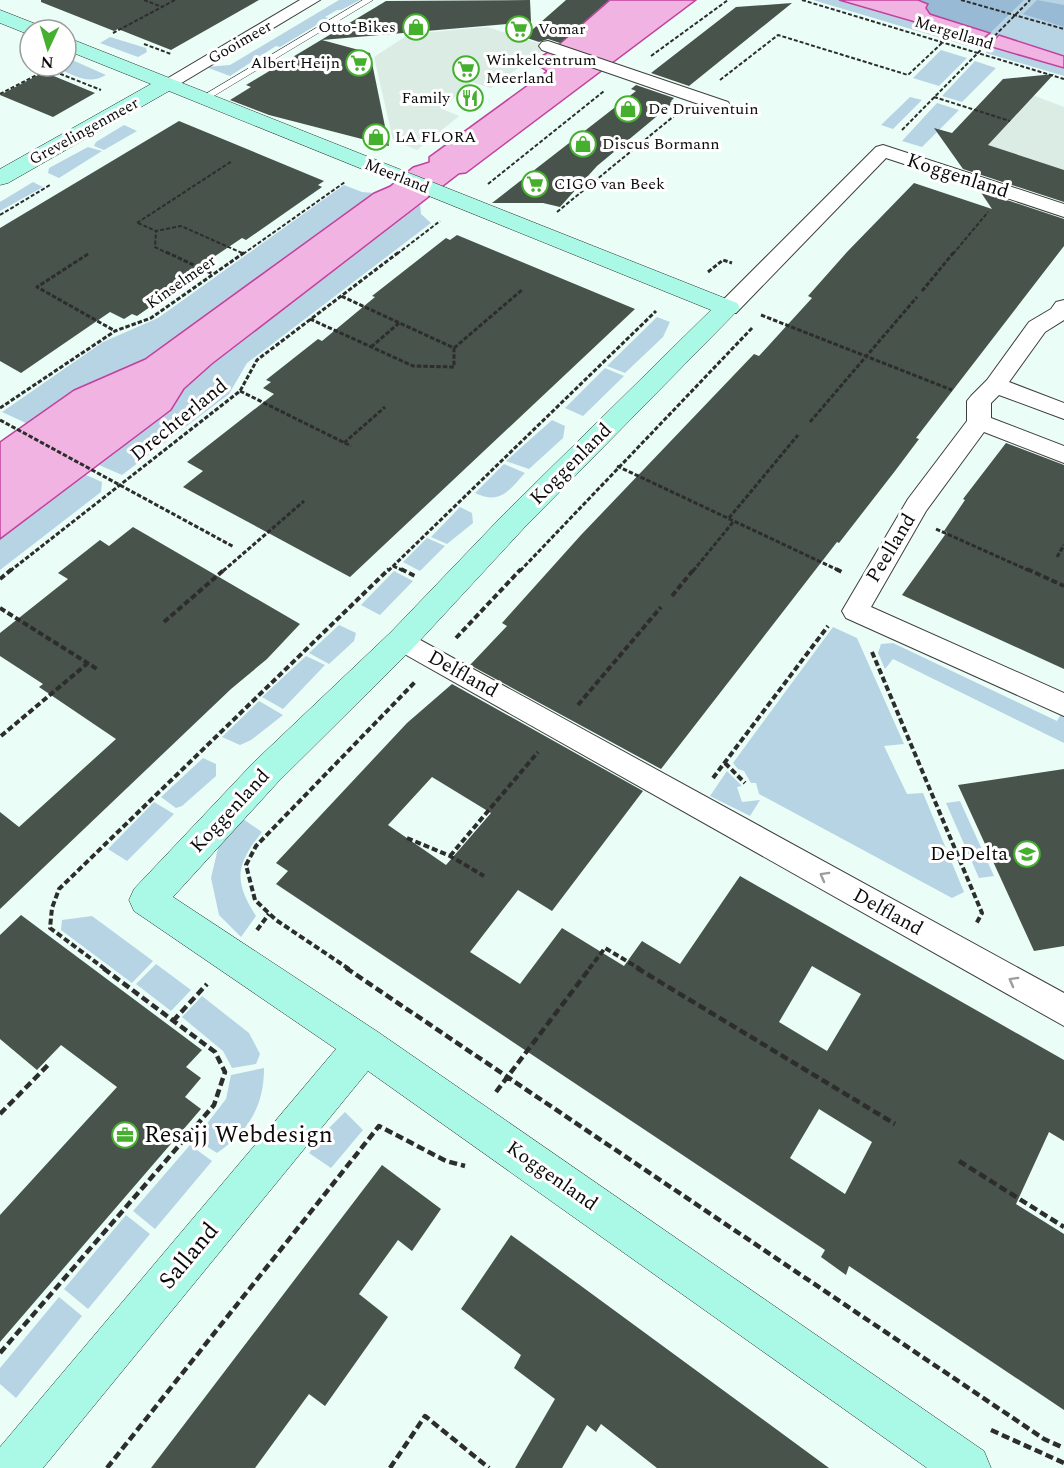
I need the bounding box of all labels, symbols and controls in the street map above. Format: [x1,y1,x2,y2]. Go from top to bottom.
street label: Mergelland [912,10,996,56]
shop icon: Otto-Bikes [401,12,431,42]
street label: Gooimeer [204,14,276,70]
supermarket icon: Vomar [504,14,534,44]
place label: Otto-Bikes [318,15,396,39]
place label: Vomar [538,17,586,41]
north arrow [18,18,78,78]
supermarket icon: Albert Heijn [344,48,374,78]
place label: Winkelcentrum Meerland [486,48,597,90]
text: N [40,50,54,74]
place label: Albert Heijn [251,51,340,75]
supermarket icon: Winkelcentrum Meerland [451,54,481,84]
restaurant icon: Family [455,83,485,113]
place label: Family [402,86,451,110]
street label: Grevelingenmeer [25,91,143,171]
shop icon: De Druiventuin [613,94,643,124]
place label: De Druiventuin [648,97,759,121]
shop icon: LA FLORA [361,122,391,152]
place label: LA FLORA [395,125,476,149]
shop icon: Discus Bormann [568,129,598,159]
place label: Discus Bormann [602,132,720,156]
street label: Koggenland [903,145,1013,207]
street label: Meerland [361,152,433,200]
supermarket icon: CIGO van Beek [520,169,550,199]
place label: CIGO van Beek [554,172,665,196]
street label: Kinselmeer [141,249,221,315]
street label: Drechterland [124,371,234,469]
street label: Koggenland [523,416,619,512]
street label: Peelland [859,508,923,588]
street label: Delfland [422,642,504,706]
street label: Koggenland [183,762,277,860]
place label: De Delta [930,839,1008,869]
school or university icon: De Delta [1012,839,1042,869]
one-way arrow [820,872,830,883]
street label: Delfland [847,880,929,944]
one-way arrow [1009,977,1019,989]
place label: Resajj Webdesign [144,1117,333,1153]
office icon: Resajj Webdesign [110,1120,140,1150]
street label: Koggenland [500,1133,604,1219]
street label: Salland [150,1215,228,1297]

